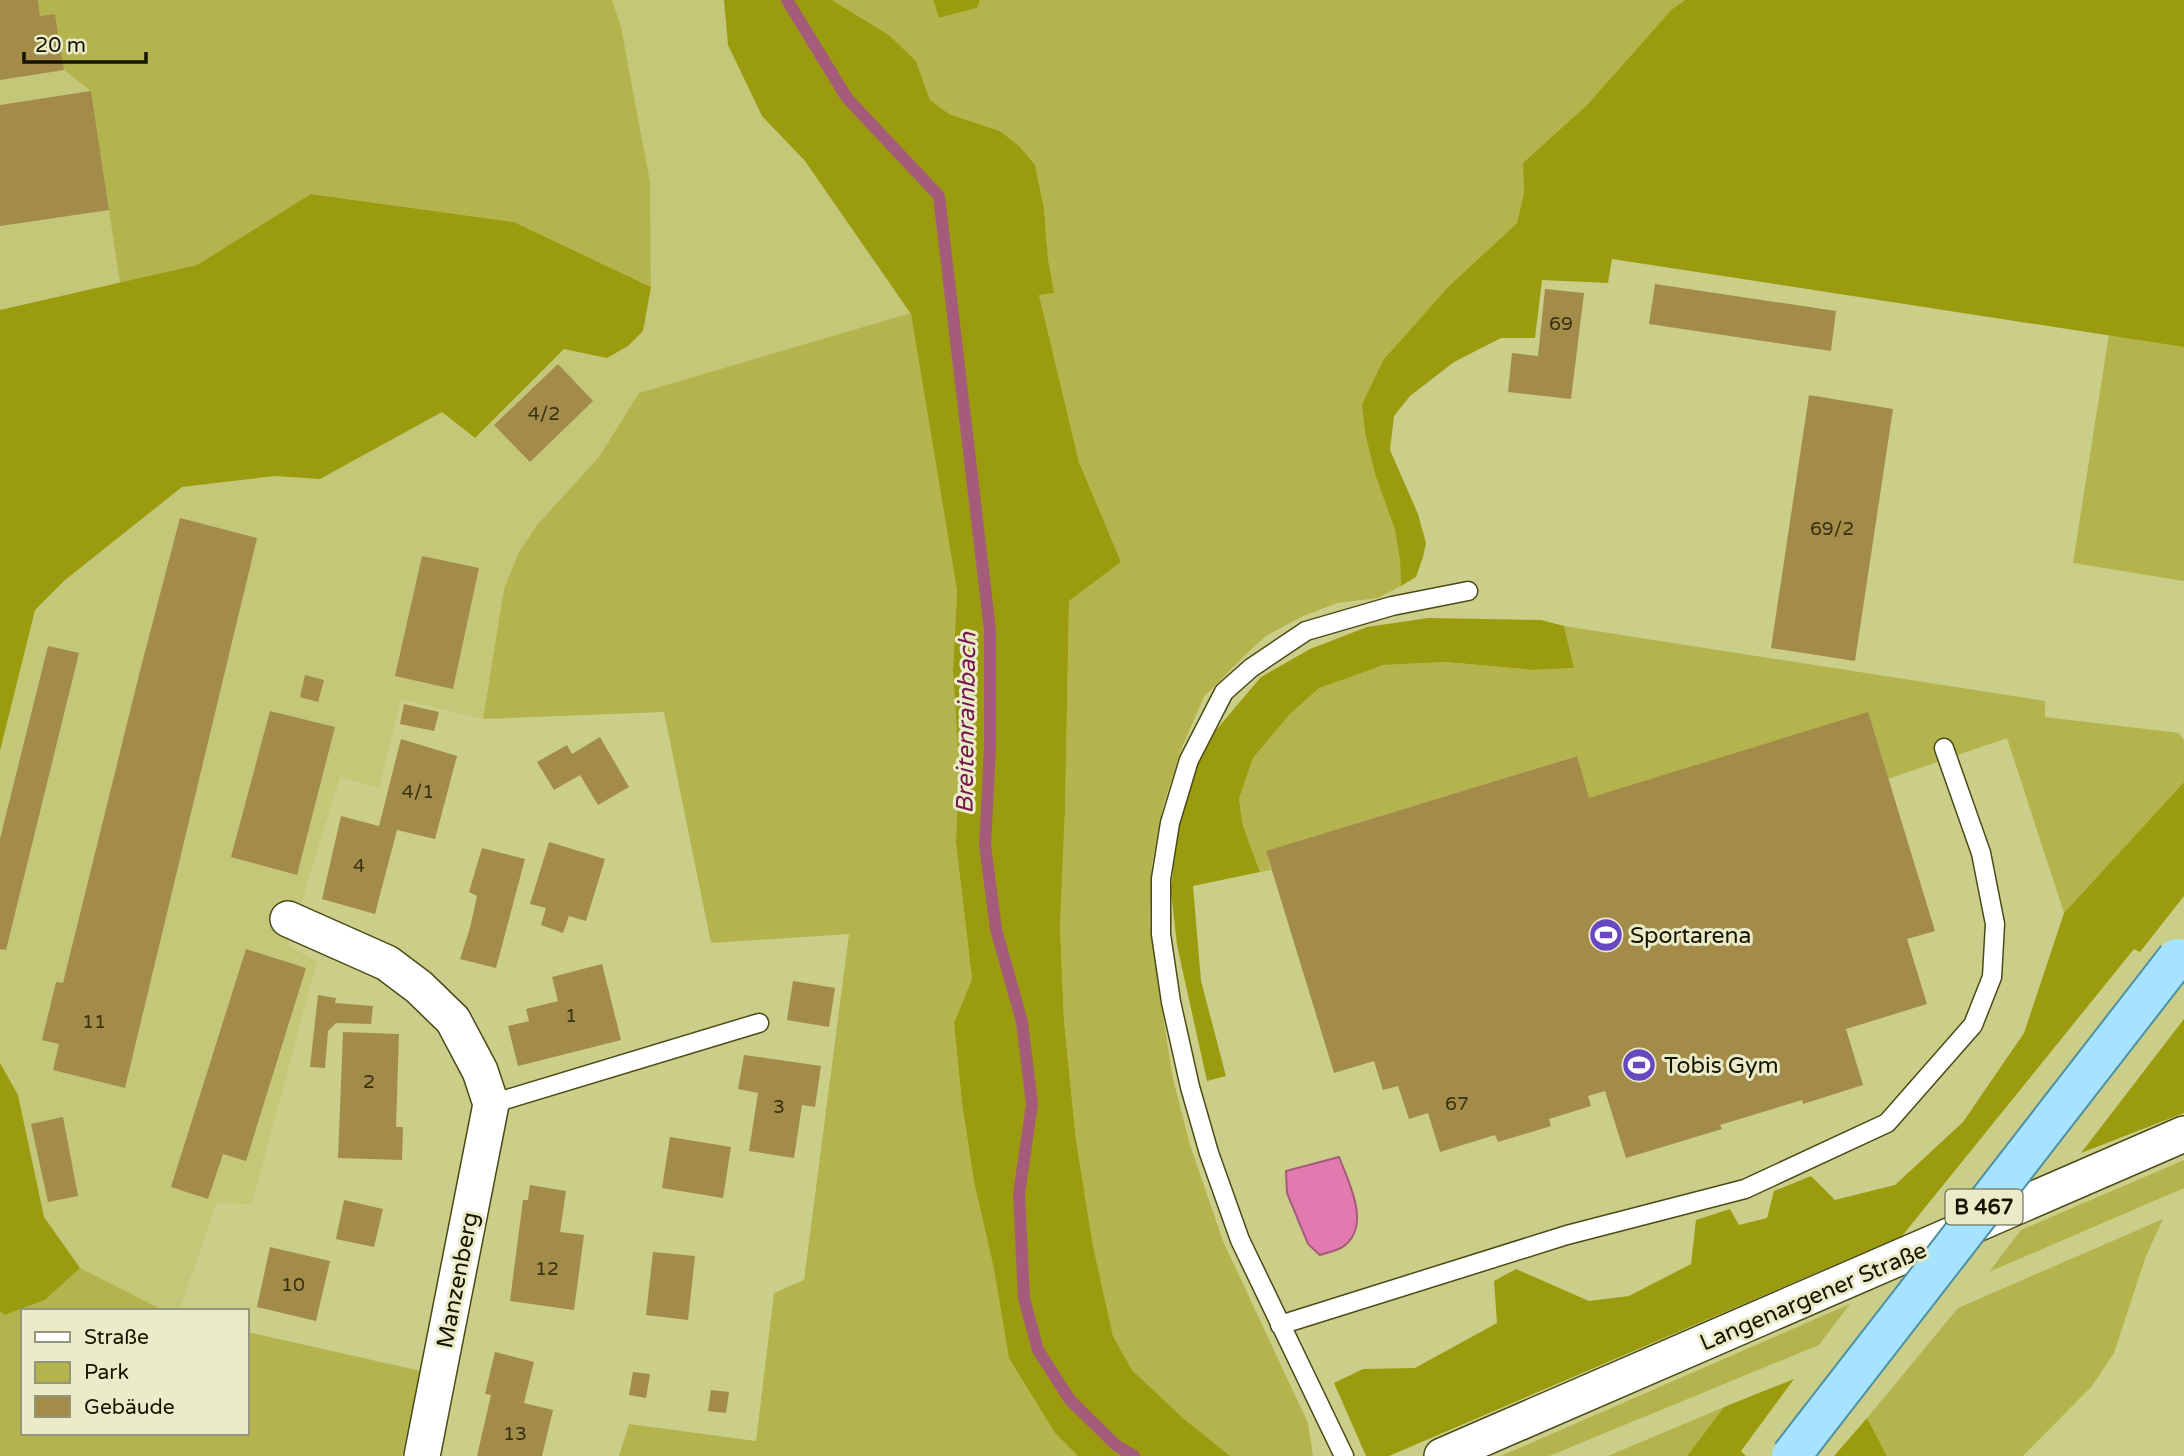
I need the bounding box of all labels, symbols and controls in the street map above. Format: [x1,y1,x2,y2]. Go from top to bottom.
scale bar [24,21,147,65]
text: 20 m [35,33,86,58]
house number: 69 [1549,313,1573,335]
house number: 4/2 [528,403,560,425]
house number: 69/2 [1810,518,1854,540]
water label: Breitenrainbach [950,631,983,814]
house number: 4/1 [402,781,434,803]
house number: 4 [353,855,365,877]
sports icon: Sportarena [1587,916,1625,954]
place label: Sportarena [1630,922,1751,950]
house number: 1 [565,1005,577,1027]
house number: 11 [82,1011,106,1033]
sports icon: Tobis Gym [1620,1046,1658,1084]
place label: Tobis Gym [1664,1052,1779,1080]
house number: 2 [363,1071,375,1093]
house number: 67 [1445,1093,1469,1115]
house number: 3 [773,1096,785,1118]
road number: B 467 [1946,1190,2022,1224]
street label: Manzenberg [431,1210,485,1351]
street label: Langenargener Straße [1696,1236,1931,1357]
house number: 12 [535,1258,559,1280]
house number: 10 [281,1274,305,1296]
legend [21,1309,248,1435]
text: Straße [84,1325,149,1350]
text: Park [84,1360,129,1385]
text: Gebäude [84,1395,175,1420]
house number: 13 [503,1423,527,1445]

